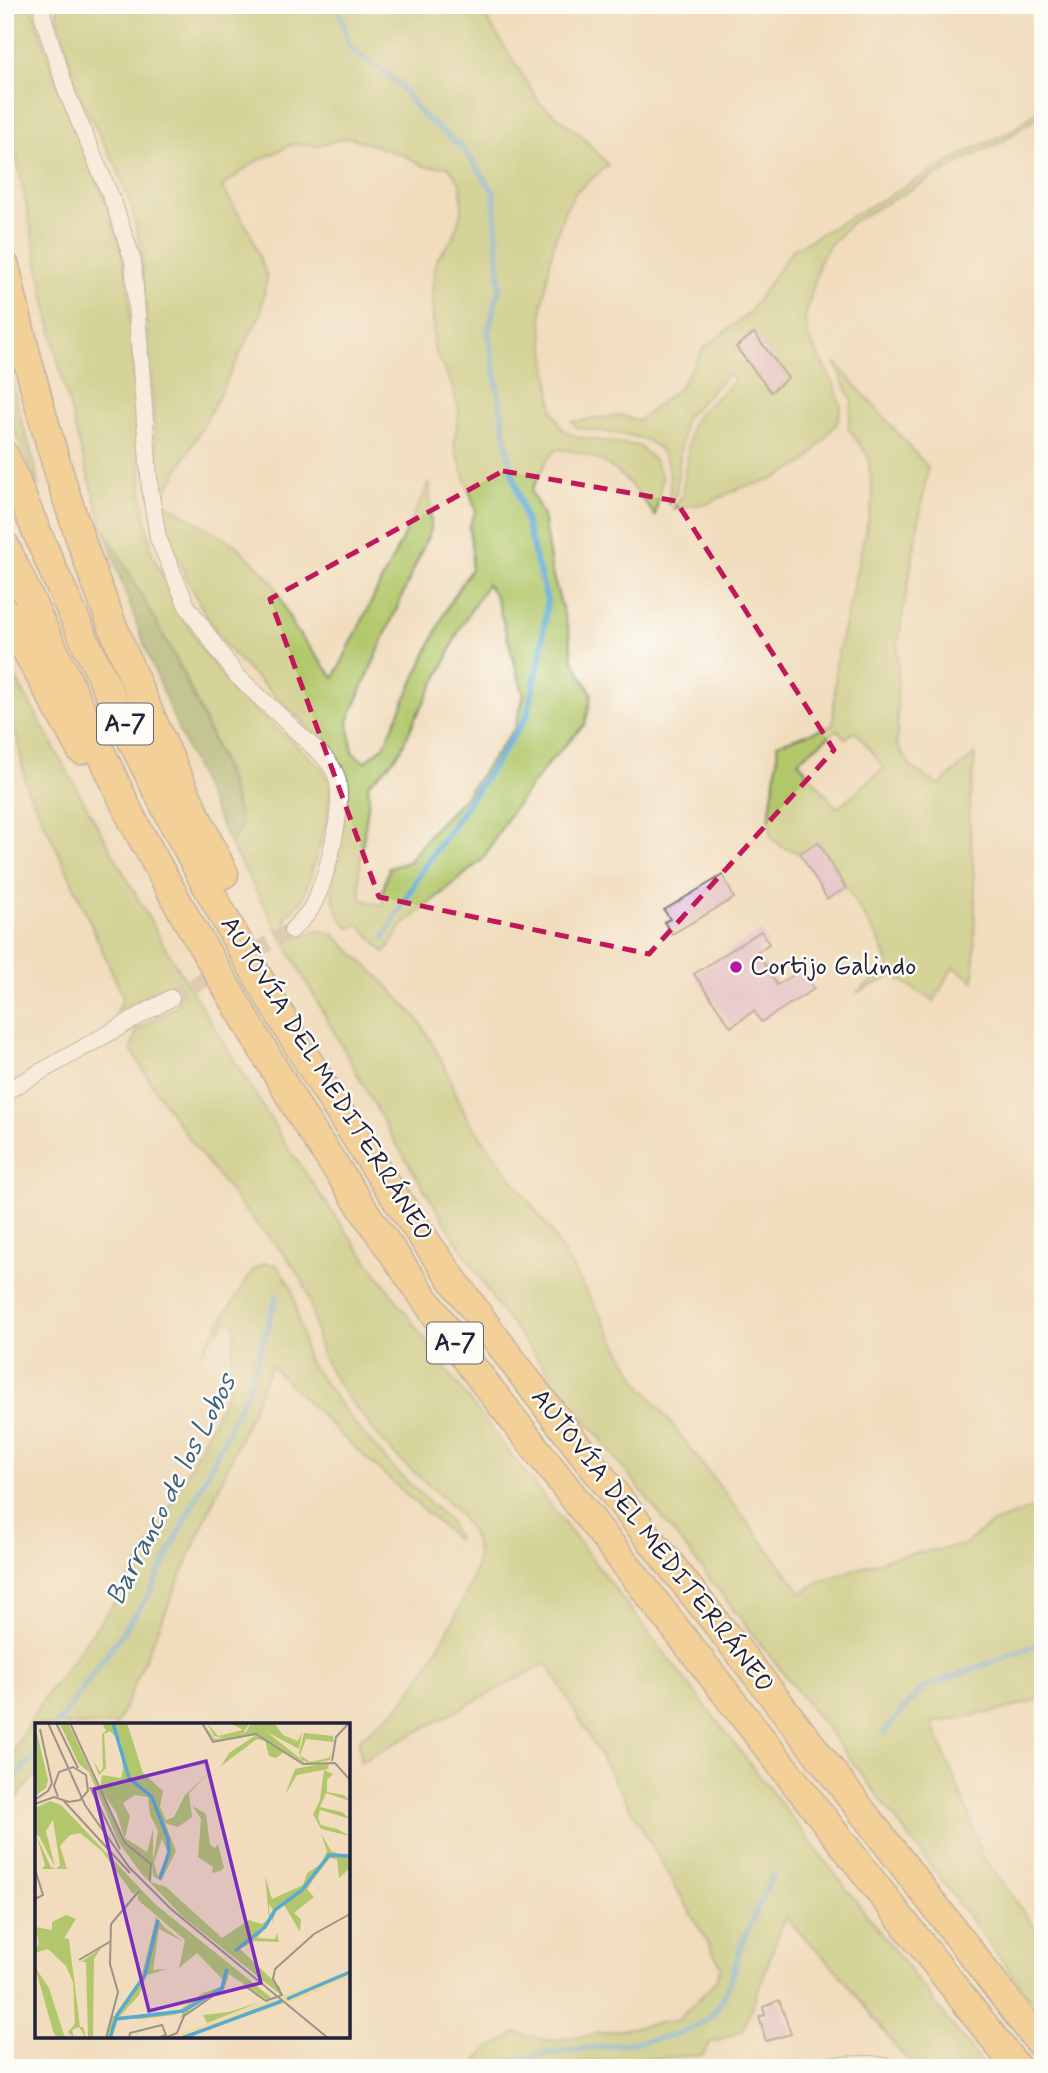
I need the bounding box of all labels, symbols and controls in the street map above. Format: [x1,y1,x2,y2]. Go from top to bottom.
road number: A-7 [97,704,153,744]
street label: AUTOVÍA DEL MEDITERRÁNEO [212,910,441,1248]
place label: Cortijo Galindo [750,950,916,984]
marker: Cortijo Galindo [728,959,744,975]
road number: A-7 [427,1322,483,1364]
water label: Barranco de los Lobos [98,1366,247,1612]
street label: AUTOVÍA DEL MEDITERRÁNEO [523,1381,782,1700]
inset map [35,1723,350,2038]

